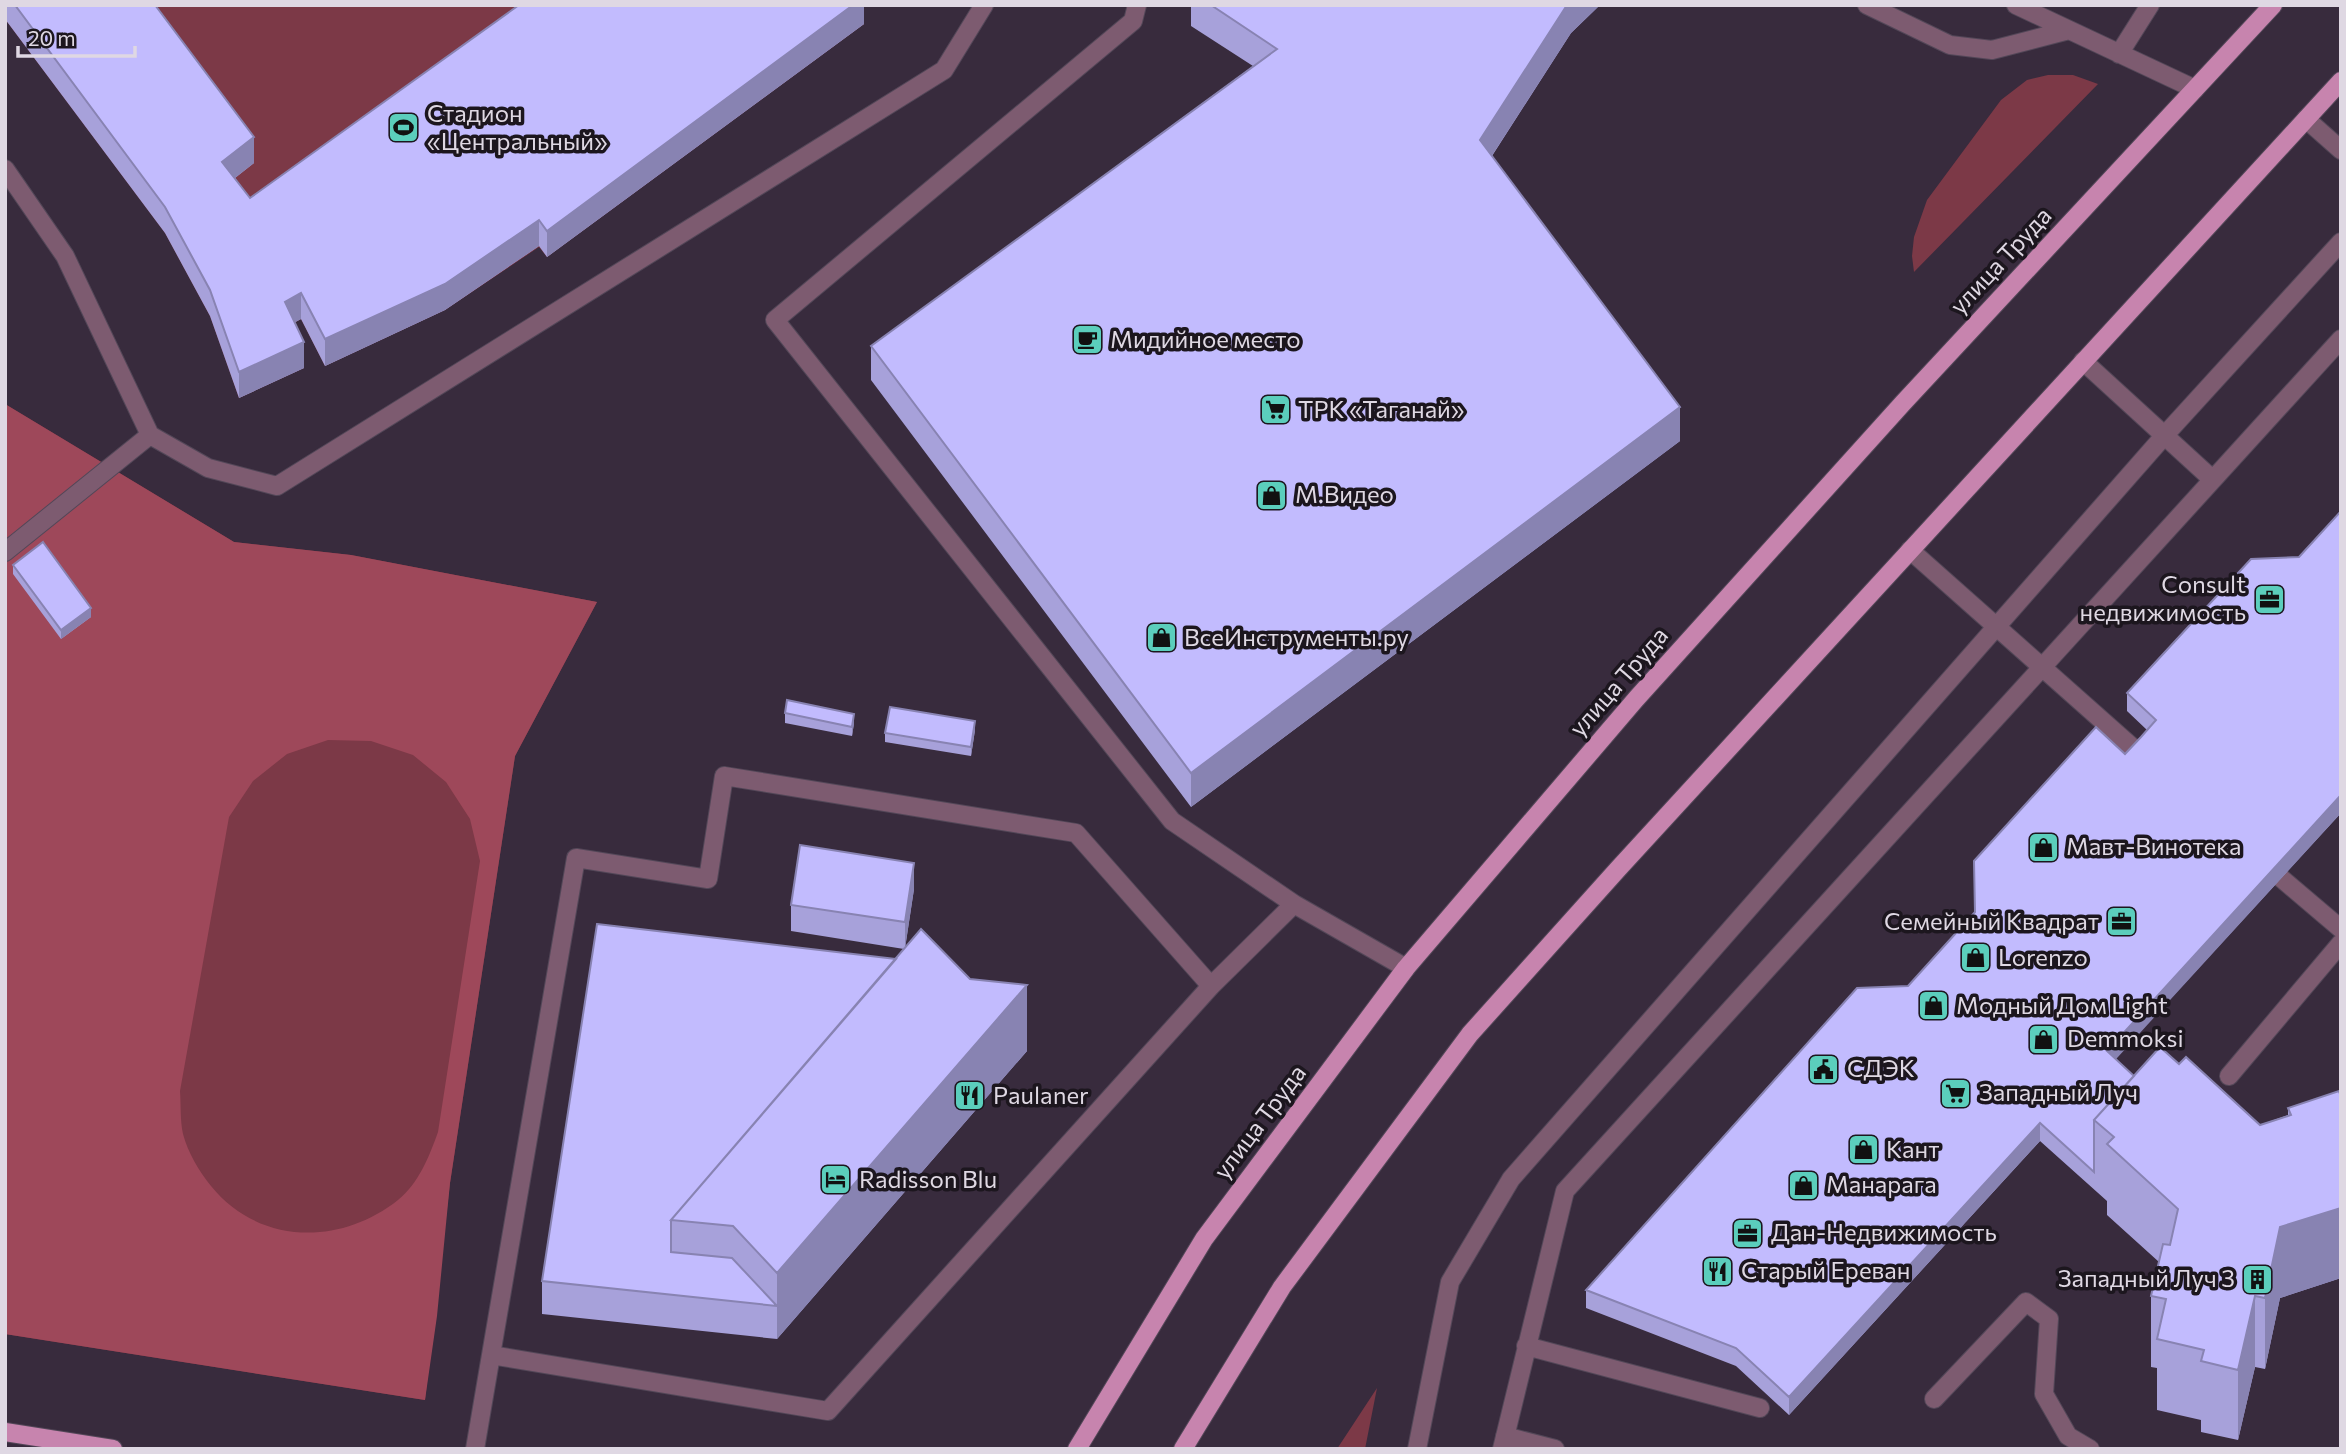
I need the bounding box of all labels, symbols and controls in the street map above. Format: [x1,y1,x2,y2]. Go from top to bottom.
scale bar [18,14,135,58]
text: 20 m [28,25,76,50]
place label: Стадион «Центральный» [427,98,608,155]
sports icon: Стадион «Центральный» [387,111,421,145]
street label: улица Труда [1943,201,2057,319]
cafe icon: Мидийное место [1070,323,1104,357]
place label: Мидийное место [1110,324,1301,353]
supermarket icon: ТРК «Таганай» [1258,393,1292,427]
place label: ТРК «Таганай» [1298,394,1465,423]
shop icon: М.Видео [1255,478,1289,512]
place label: М.Видео [1295,479,1394,508]
place label: Consult недвижимость [2079,569,2246,626]
office icon: Consult недвижимость [2252,582,2286,616]
street label: улица Труда [1562,620,1673,742]
shop icon: ВсеИнструменты.ру [1144,621,1178,655]
place label: ВсеИнструменты.ру [1184,622,1409,651]
shop icon: Мавт-Винотека [2026,830,2060,864]
place label: Мавт-Винотека [2066,831,2242,860]
office icon: Семейный Квадрат [2105,905,2139,939]
place label: Семейный Квадрат [1884,906,2099,935]
shop icon: Lorenzo [1958,941,1992,975]
place label: Lorenzo [1998,942,2088,971]
shop icon: Модный Дом Light [1916,989,1950,1023]
place label: Модный Дом Light [1956,990,2168,1019]
shop icon: Demmoksi [2027,1022,2061,1056]
place label: Demmoksi [2067,1023,2184,1052]
public building icon: СДЭК [1807,1052,1841,1086]
place label: СДЭК [1847,1053,1915,1082]
street label: улица Труда [1206,1058,1311,1184]
supermarket icon: Западный Луч [1939,1076,1973,1110]
place label: Западный Луч [1979,1077,2138,1106]
restaurant icon: Paulaner [953,1079,987,1113]
place label: Paulaner [993,1080,1089,1109]
shop icon: Кант [1846,1133,1880,1167]
place label: Кант [1886,1134,1940,1163]
hotel icon: Radisson Blu [819,1163,853,1197]
place label: Radisson Blu [859,1164,997,1193]
shop icon: Манарага [1786,1168,1820,1202]
place label: Манарага [1826,1169,1937,1198]
office icon: Дан-Недвижимость [1731,1216,1765,1250]
place label: Дан-Недвижимость [1771,1217,1997,1246]
restaurant icon: Старый Ереван [1701,1254,1735,1288]
place label: Старый Ереван [1741,1255,1910,1284]
building icon: Западный Луч 3 [2241,1262,2275,1296]
place label: Западный Луч 3 [2058,1263,2235,1292]

